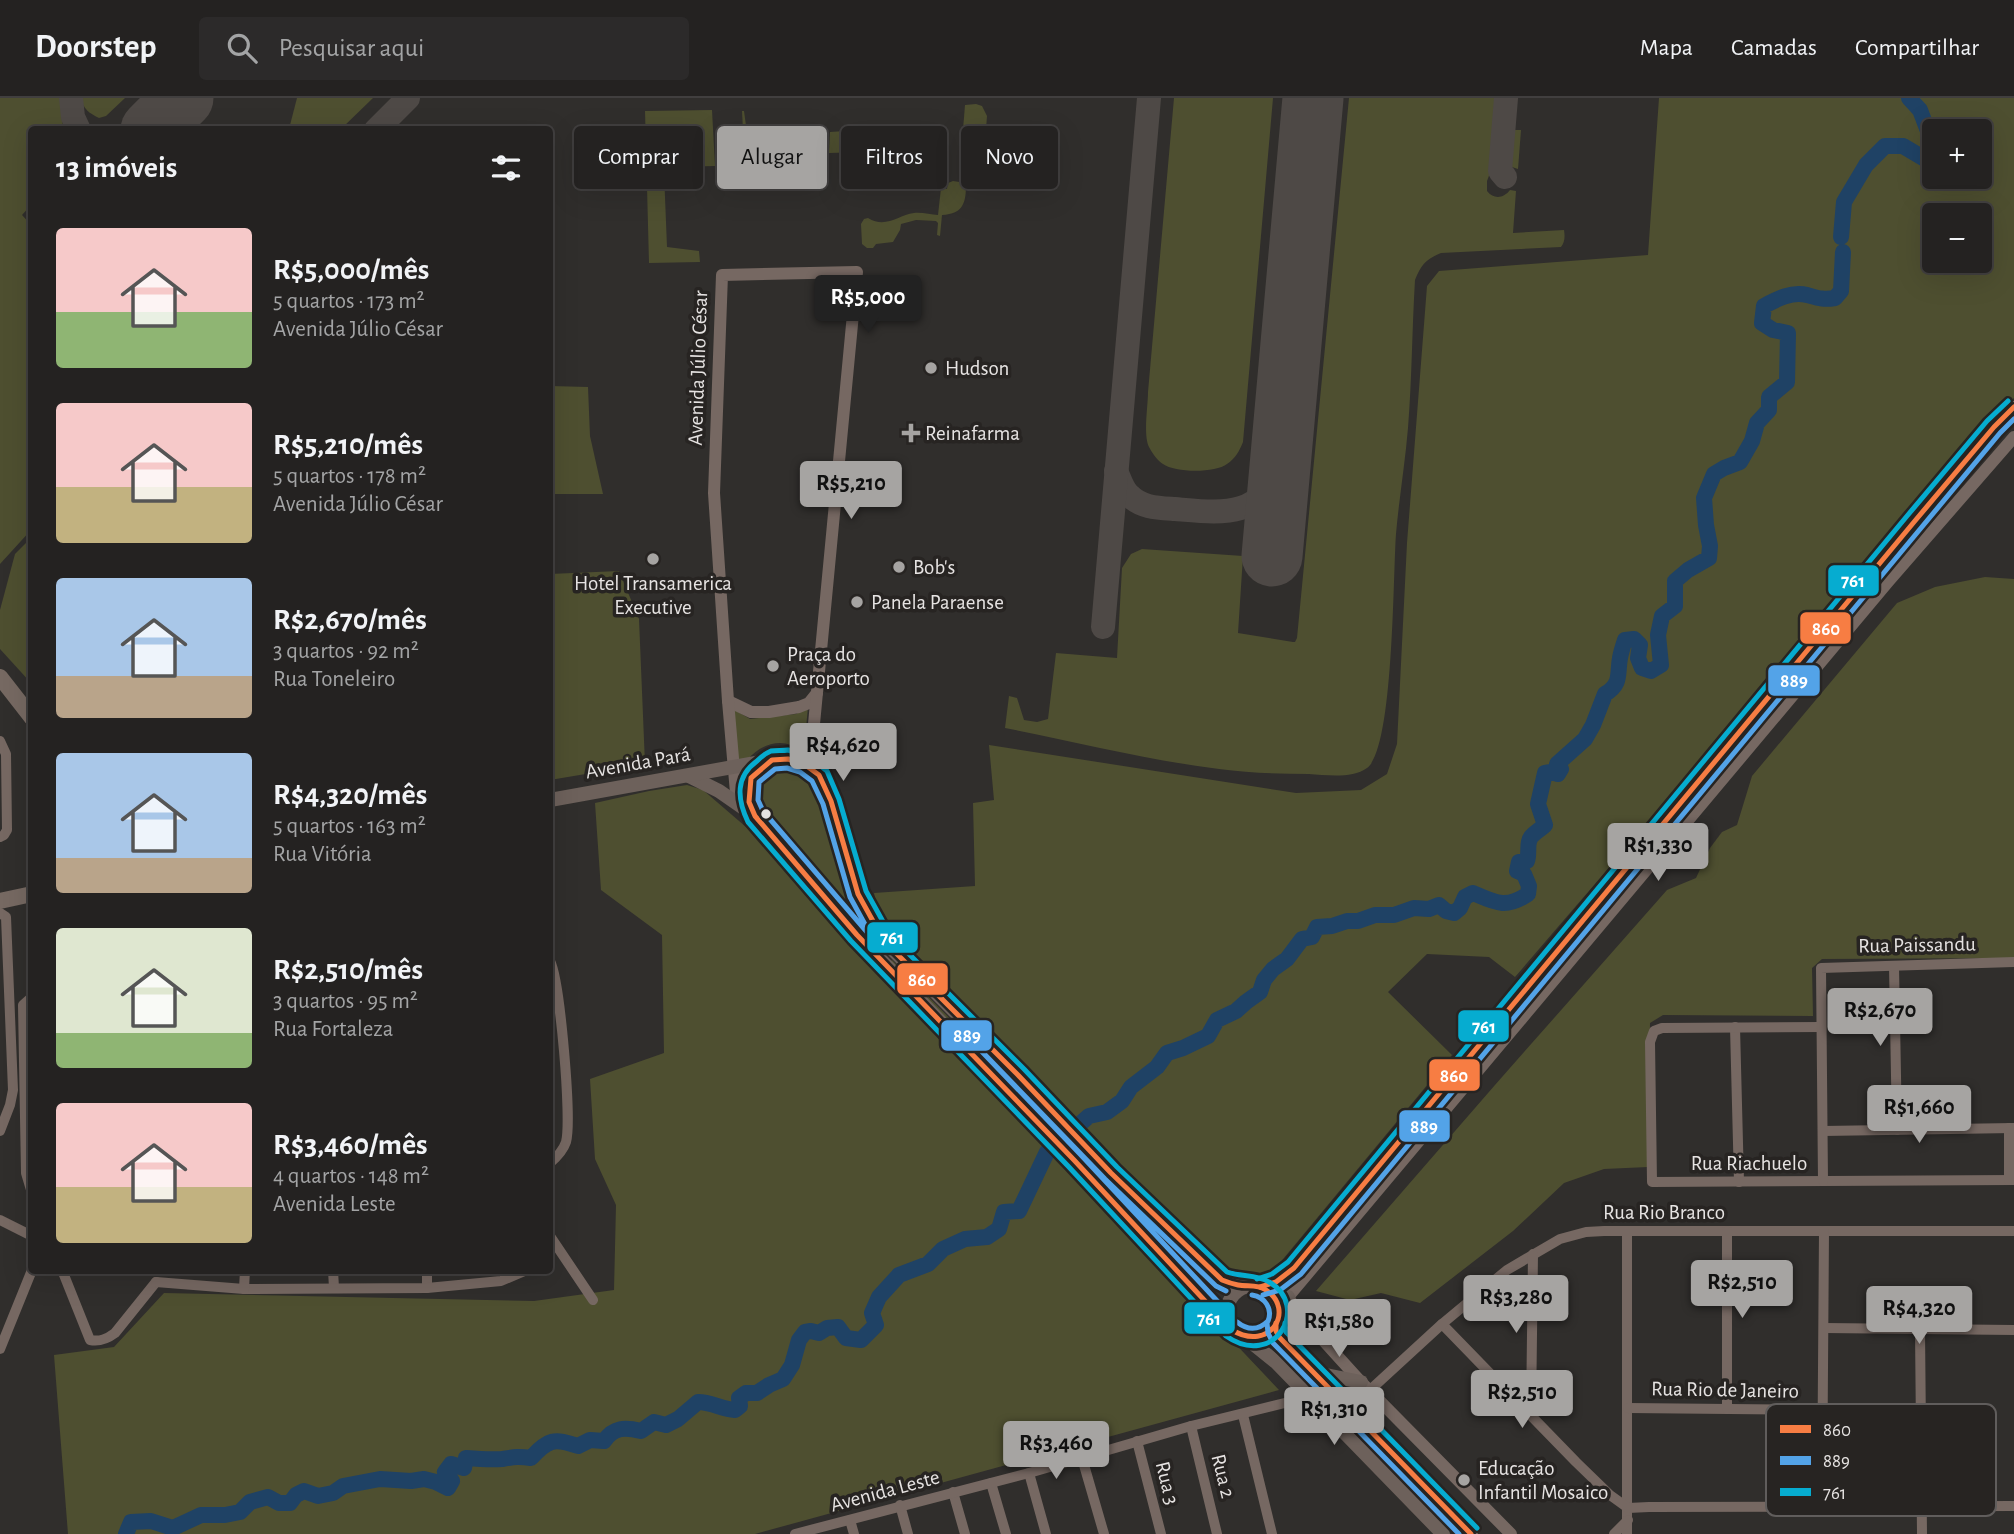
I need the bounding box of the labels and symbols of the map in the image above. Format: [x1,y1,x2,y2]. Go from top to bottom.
pin: R$5,000 [803,275,933,335]
street label: Avenida Júlio César [685,290,711,446]
place label: Hudson [945,358,1009,379]
marker: Hudson [923,360,939,376]
place label: Reinafarma [925,423,1020,444]
marker: Reinafarma [903,425,919,441]
pin: R$5,210 [786,462,916,521]
marker: Hotel Transamerica Executive [645,551,661,567]
place label: Bob's [913,557,955,578]
marker: Bob's [891,559,907,575]
line badge: 761 [1827,564,1880,597]
text: 761 [1841,572,1865,591]
place label: Hotel Transamerica Executive [574,573,732,618]
place label: Panela Paraense [871,592,1004,613]
marker: Panela Paraense [849,594,865,610]
line badge: 860 [1799,611,1852,645]
text: 860 [1812,620,1840,639]
place label: Praça do Aeroporto [787,644,870,689]
marker: Praça do Aeroporto [765,658,781,674]
line badge: 889 [1767,664,1821,697]
text: 889 [1780,672,1808,691]
pin: R$4,620 [778,724,908,783]
street label: Avenida Pará [584,743,692,783]
unlabelled marker [759,807,773,821]
pin: R$1,330 [1593,824,1723,883]
line badge: 761 [866,921,919,954]
text: 761 [880,929,904,948]
street label: Rua Paissandu [1858,933,1976,957]
line badge: 860 [896,962,949,996]
text: 860 [908,971,936,990]
pin: R$2,670 [1815,988,1945,1048]
line badge: 761 [1457,1009,1510,1043]
text: 761 [1472,1018,1496,1037]
line badge: 889 [940,1019,993,1052]
text: 889 [953,1027,981,1046]
line badge: 860 [1428,1058,1481,1092]
text: 860 [1440,1067,1468,1086]
pin: R$1,660 [1854,1086,1984,1145]
line badge: 889 [1398,1109,1451,1143]
text: 889 [1410,1118,1438,1137]
street label: Rua Riachuelo [1691,1153,1807,1174]
street label: Rua Rio Branco [1603,1202,1725,1223]
pin: R$2,510 [1677,1260,1807,1320]
pin: R$3,280 [1451,1276,1581,1335]
pin: R$4,320 [1854,1286,1984,1346]
pin: R$1,580 [1274,1300,1404,1359]
line badge: 761 [1183,1301,1236,1335]
text: 761 [1197,1310,1221,1329]
pin: R$2,510 [1457,1370,1587,1430]
street label: Rua Rio de Janeiro [1651,1378,1799,1402]
pin: R$1,310 [1269,1388,1399,1447]
legend [1766,1404,1996,1516]
text: 860 [1823,1421,1851,1440]
pin: R$3,460 [991,1422,1121,1481]
street label: Rua 2 [1207,1452,1239,1500]
text: 889 [1823,1452,1850,1471]
place label: Educação Infantil Mosaico [1478,1458,1608,1503]
street label: Rua 3 [1152,1459,1182,1507]
street label: Avenida Leste [828,1466,942,1516]
marker: Educação Infantil Mosaico [1456,1472,1472,1488]
text: 761 [1823,1484,1846,1503]

